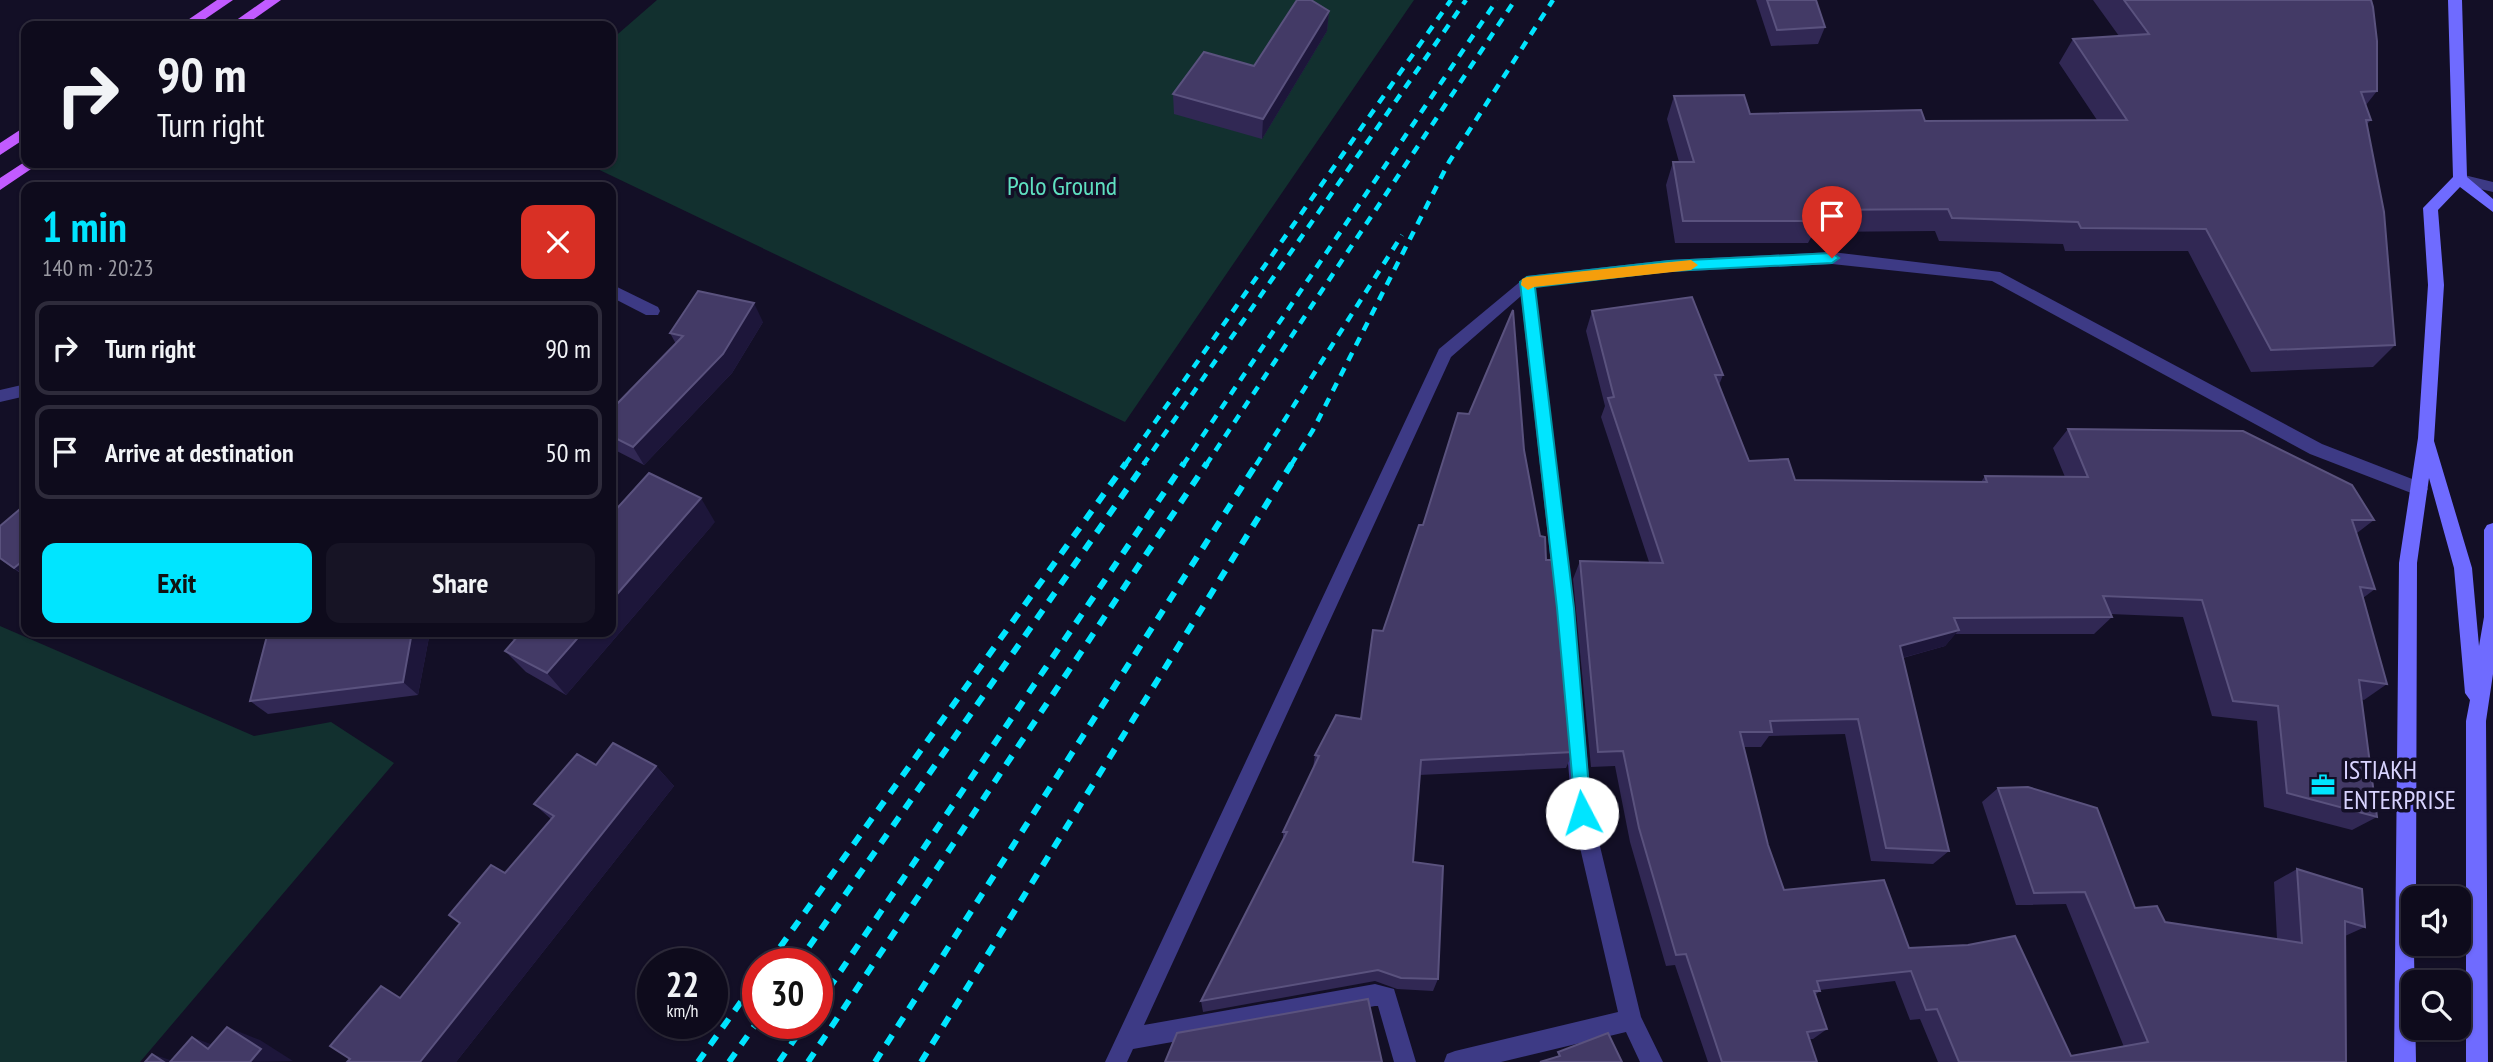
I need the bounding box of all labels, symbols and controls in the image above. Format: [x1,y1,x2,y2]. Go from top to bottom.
text: 90 m [157,42,246,106]
icon: right [42,49,133,140]
text: Turn right [157,104,265,146]
park label: Polo Ground [1007,169,1117,202]
pin [1802,186,1862,258]
icon: arrive [1813,197,1851,235]
text: 1 min [42,199,127,254]
button: close [521,205,595,279]
text: 140 m · 20:23 [42,253,154,282]
icon: right [46,329,84,367]
text: Turn right [105,332,196,365]
text: 90 m [545,332,591,365]
icon: arrive [46,433,84,471]
text: Arrive at destination [105,436,294,469]
text: 50 m [545,436,591,469]
button: Exit [42,543,312,623]
button: Share [326,543,595,623]
place label: ISTIAKH ENTERPRISE [2343,753,2456,816]
office icon: ISTIAKH ENTERPRISE [2309,771,2337,799]
position arrow [1545,776,1619,850]
map controls [2401,886,2471,1040]
button: sound [2401,886,2471,956]
speed limit sign: 30 [742,948,833,1039]
text: 22 [666,961,699,1007]
button: search [2401,970,2471,1040]
text: km/h [667,999,698,1022]

